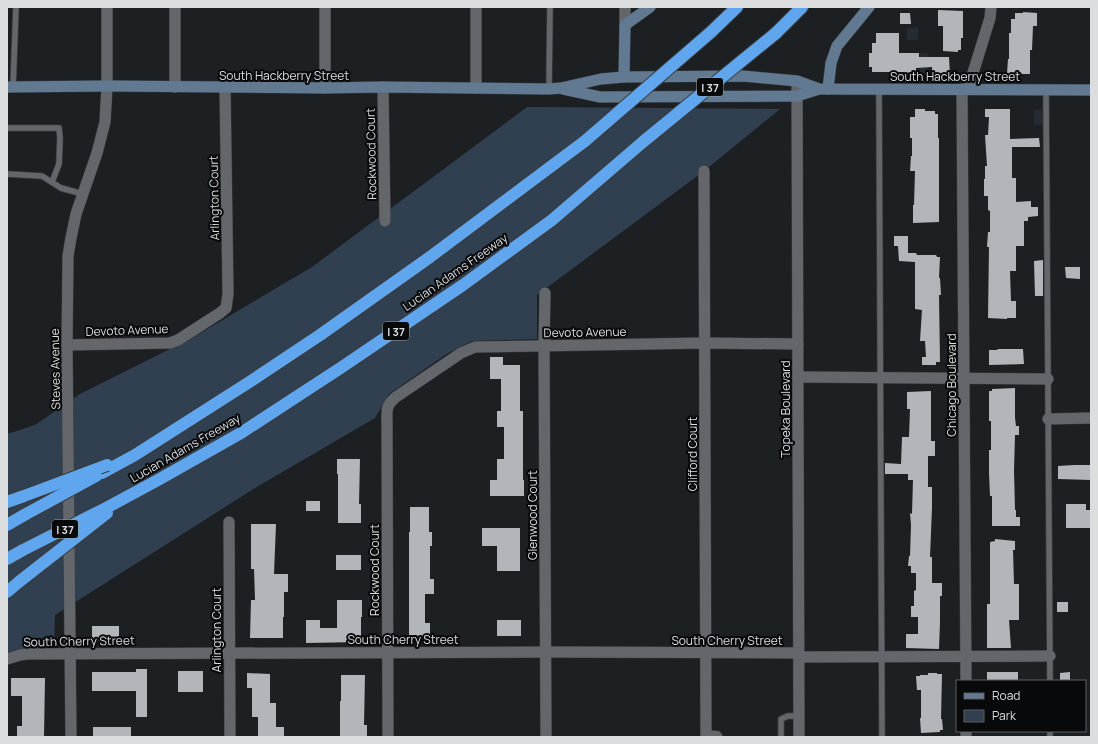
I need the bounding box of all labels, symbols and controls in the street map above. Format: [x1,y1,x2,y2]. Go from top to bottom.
street label: South Hackberry Street [219,67,349,84]
street label: South Hackberry Street [890,68,1020,85]
road number: I 37 [697,78,723,96]
street label: Rockwood Court [362,108,380,200]
street label: Arlington Court [205,155,223,241]
street label: Lucian Adams Freeway [399,229,511,315]
street label: Devoto Avenue [85,320,169,340]
road number: I 37 [383,322,409,340]
street label: Devoto Avenue [543,323,627,341]
street label: Steves Avenue [46,328,64,410]
street label: Chicago Boulevard [943,333,960,437]
street label: Topeka Boulevard [777,360,794,458]
street label: Lucian Adams Freeway [127,409,244,486]
street label: Clifford Court [684,416,701,491]
street label: Glenwood Court [524,470,541,560]
road number: I 37 [52,520,78,538]
street label: Rockwood Court [366,524,383,616]
street label: Arlington Court [208,587,225,672]
street label: South Cherry Street [347,631,459,648]
street label: South Cherry Street [23,632,135,650]
street label: South Cherry Street [671,632,783,649]
legend [956,680,1086,732]
text: Road [992,687,1020,704]
text: Park [992,707,1017,724]

